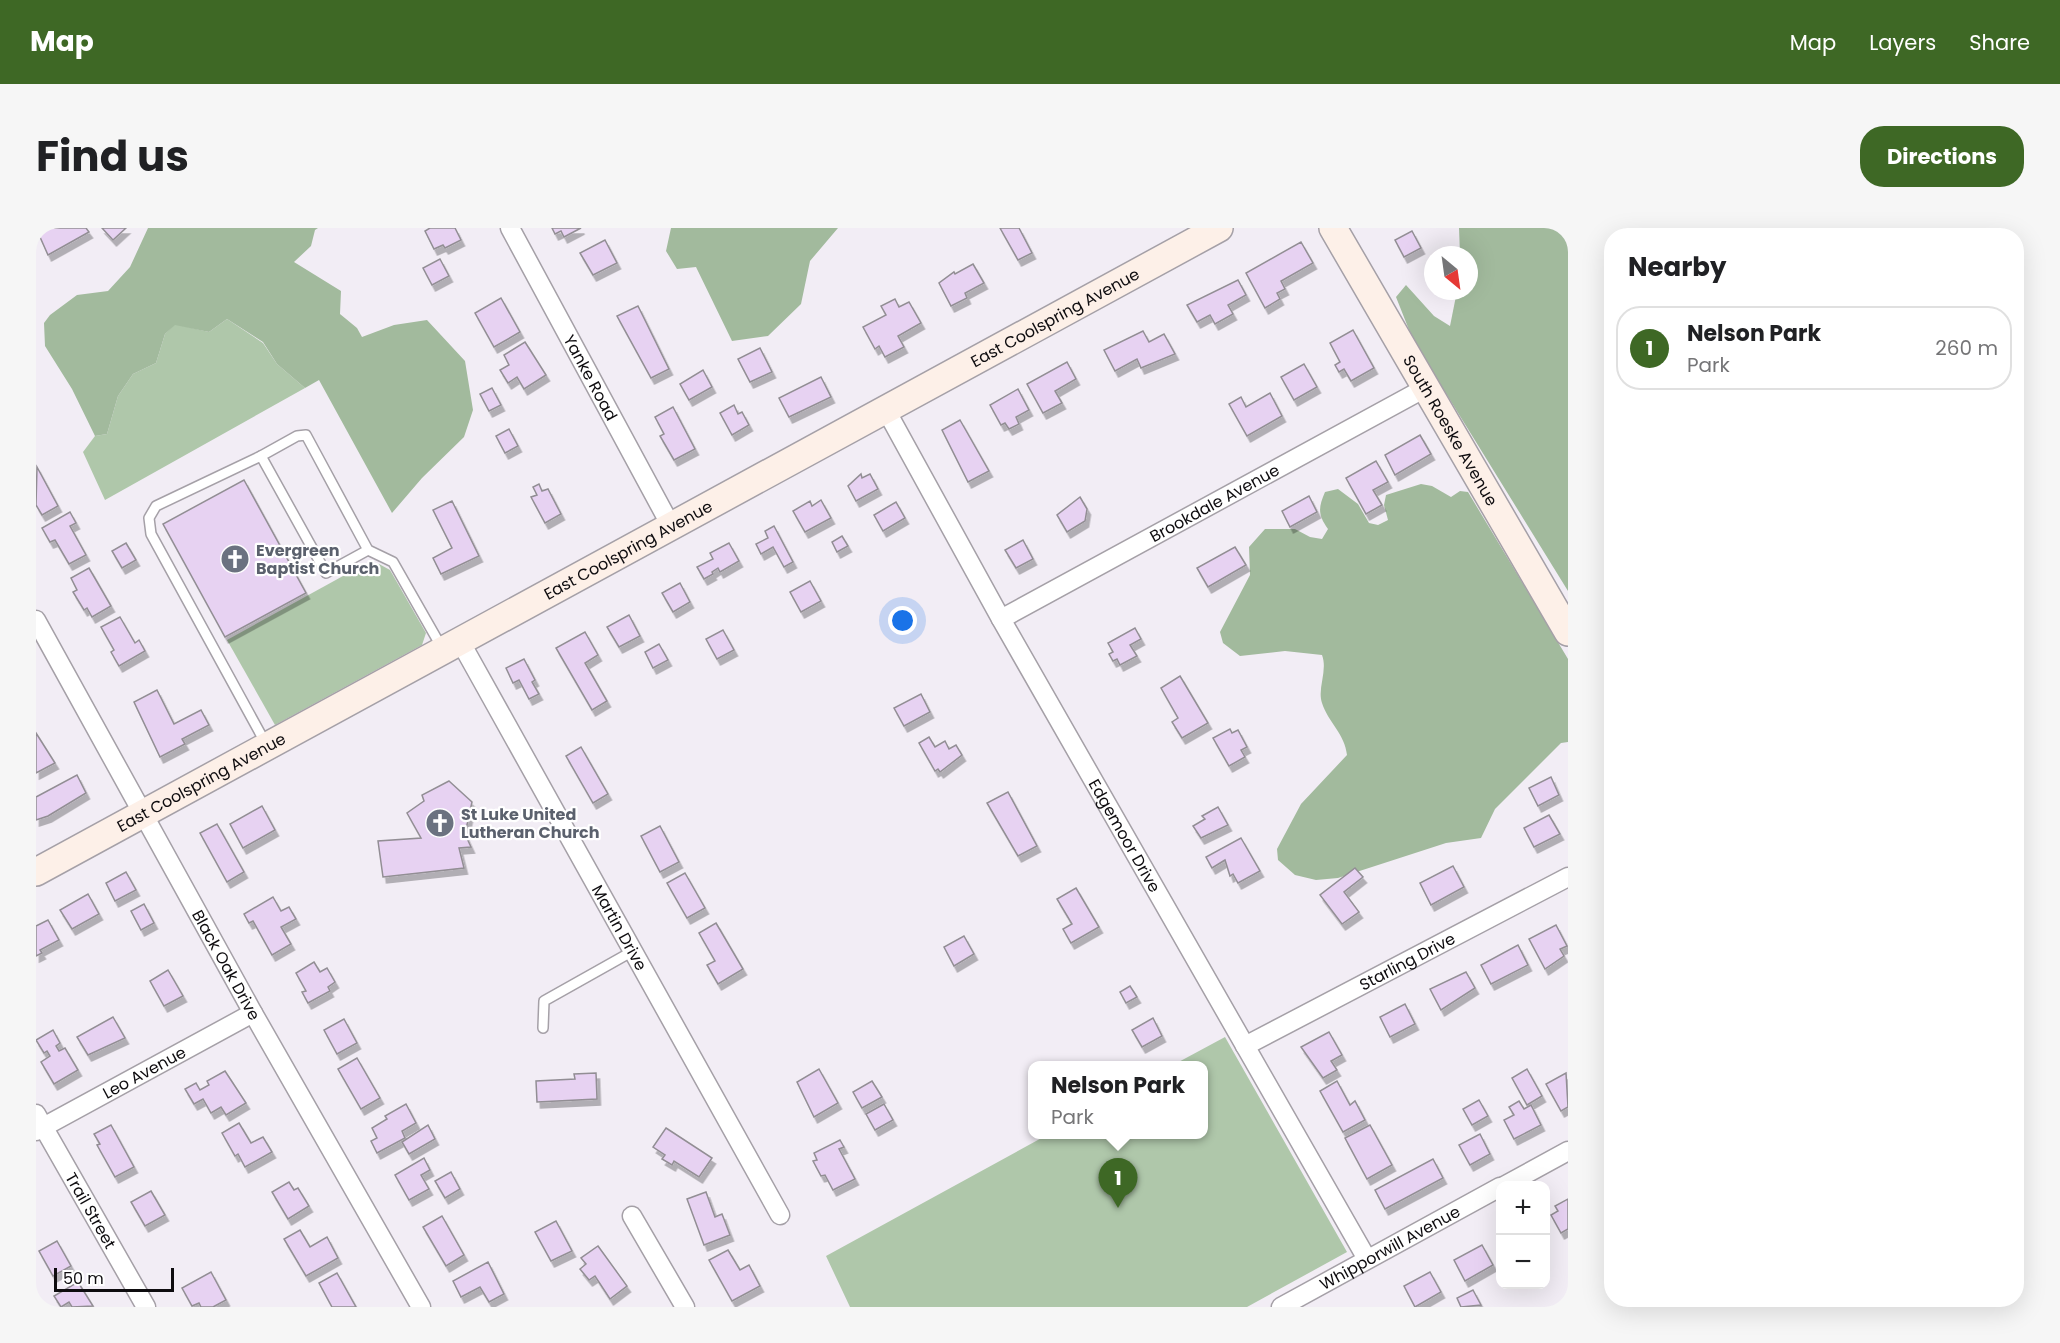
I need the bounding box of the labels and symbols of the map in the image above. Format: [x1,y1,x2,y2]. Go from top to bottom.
north arrow [1424,246,1478,300]
street label: East Coolspring Avenue [967,263,1144,373]
street label: Yanke Road [558,331,623,425]
street label: South Roeske Avenue [1397,351,1503,510]
street label: Brookdale Avenue [1146,459,1284,548]
street label: East Coolspring Avenue [540,495,717,605]
place label: Evergreen Baptist Church [256,539,379,580]
church icon: Evergreen Baptist Church [219,543,251,575]
your location [888,606,917,635]
street label: East Coolspring Avenue [113,727,290,838]
street label: Edgemoor Drive [1083,775,1166,897]
place label: St Luke United Lutheran Church [461,803,600,844]
church icon: St Luke United Lutheran Church [424,807,456,839]
street label: Martin Drive [586,881,652,975]
street label: Black Oak Drive [186,906,266,1025]
street label: Starling Drive [1355,927,1459,996]
street label: Leo Avenue [99,1041,190,1105]
pin: 1 [1098,1158,1138,1208]
street label: Trail Street [60,1168,122,1253]
street label: Whipporwill Avenue [1316,1200,1464,1296]
scale bar [54,1265,174,1292]

